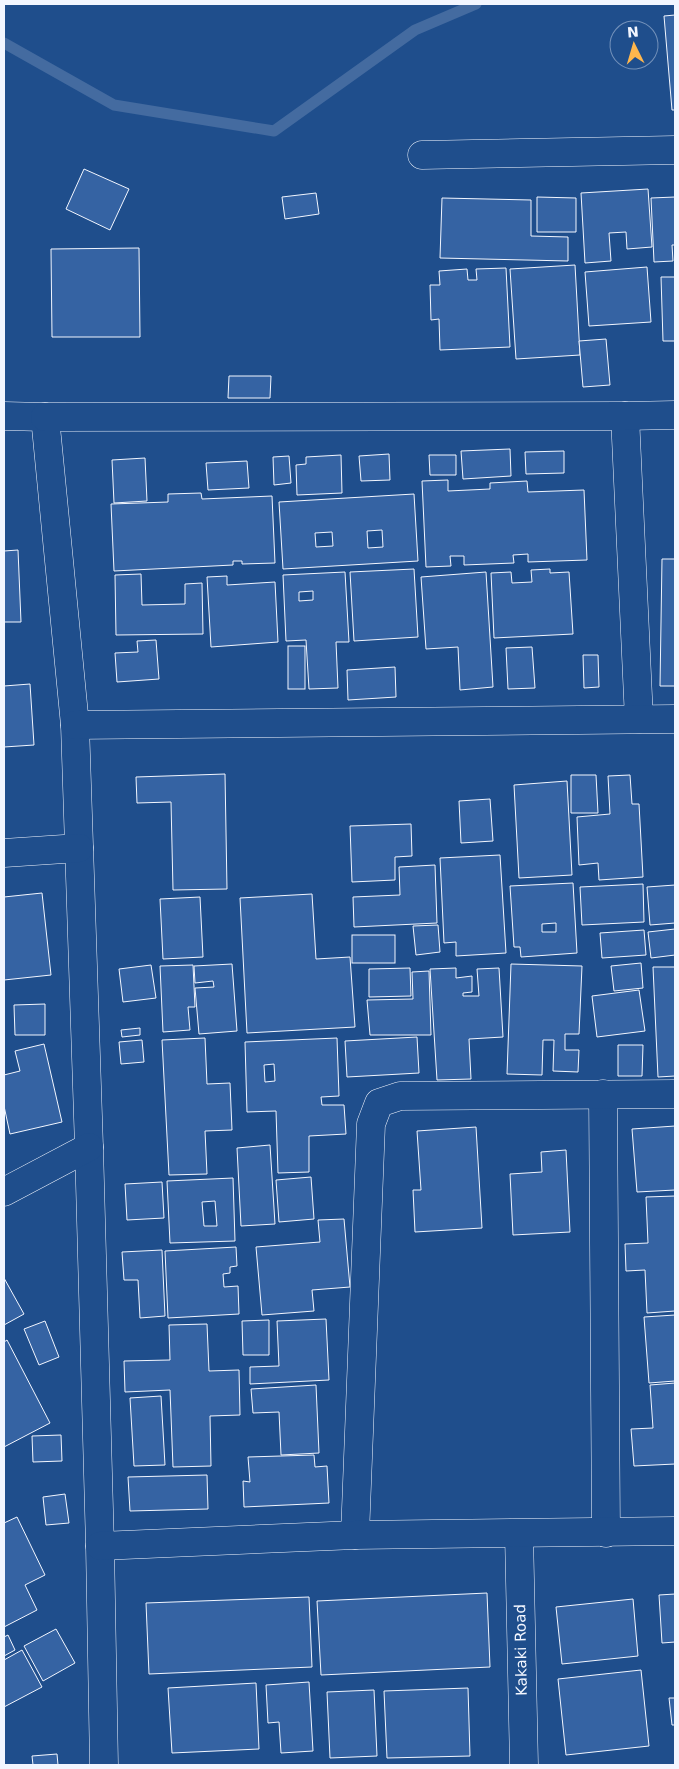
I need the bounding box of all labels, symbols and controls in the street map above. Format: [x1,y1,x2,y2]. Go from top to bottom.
north arrow [609,20,659,70]
text: N [626,24,639,41]
street label: Kakaki Road [511,1604,531,1696]

